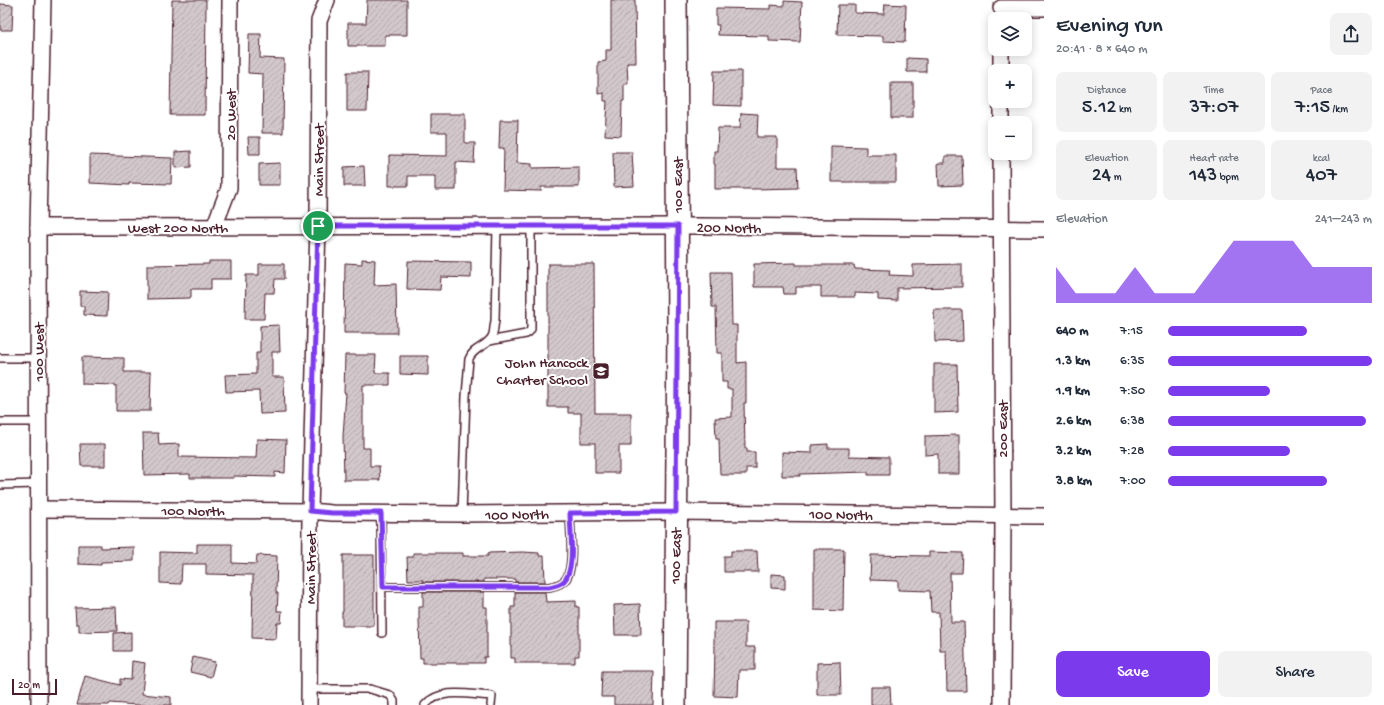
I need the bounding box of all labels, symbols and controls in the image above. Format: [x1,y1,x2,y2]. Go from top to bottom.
map controls [988,12,1032,160]
button: layers [988,12,1032,56]
button: share [1330,13,1372,55]
text: Evening run [1056,14,1163,40]
text: 20:41 · 8 × 640 m [1056,42,1147,57]
button: + [988,64,1032,108]
text: Distance [1087,85,1126,97]
text: Time [1204,85,1224,97]
text: Pace [1311,85,1332,97]
street label: 20 West [223,87,241,141]
text: 5.12 [1082,97,1116,120]
text: 37:07 [1190,97,1238,120]
text: 7:15 [1295,97,1330,120]
text: km [1116,104,1132,116]
text: /km [1330,104,1348,116]
button: − [988,116,1032,160]
street label: Main Street [311,122,329,196]
text: Elevation [1085,153,1129,165]
text: Heart rate [1189,153,1239,165]
text: kcal [1313,153,1330,165]
street label: 100 East [670,155,688,214]
text: 24 [1092,165,1111,188]
text: 143 [1189,165,1217,188]
text: 407 [1306,165,1337,188]
text: m [1111,172,1122,184]
text: bpm [1217,172,1239,184]
pin [301,209,335,243]
text: Elevation [1056,212,1108,227]
text: 241–243 m [1315,212,1372,227]
icon: arrive [307,215,329,237]
street label: 200 North [696,219,762,239]
street label: West 200 North [128,220,228,238]
street label: 100 West [31,321,49,382]
text: 640 m [1056,324,1088,339]
text: 7:15 [1120,324,1143,339]
text: 1.3 km [1056,354,1090,369]
text: 6:35 [1120,354,1144,369]
place label: John Hancock Charter School [496,355,589,390]
school or university icon: John Hancock Charter School [591,361,611,381]
text: 1.9 km [1056,384,1090,399]
text: 7:50 [1120,384,1145,399]
street label: 200 East [995,398,1013,458]
text: 2.6 km [1056,414,1091,429]
text: 6:38 [1120,414,1145,429]
text: 3.2 km [1056,444,1091,459]
text: 7:28 [1120,444,1144,459]
text: 3.8 km [1056,474,1092,489]
text: 7:00 [1120,474,1146,489]
street label: 100 North [160,503,225,521]
street label: 100 North [484,506,549,526]
street label: 100 North [808,506,873,526]
street label: 100 East [667,526,687,585]
street label: Main Street [303,530,321,604]
button: Save [1056,651,1210,697]
button: Share [1218,651,1372,697]
scale bar [12,677,57,696]
text: 20 m [18,680,40,692]

